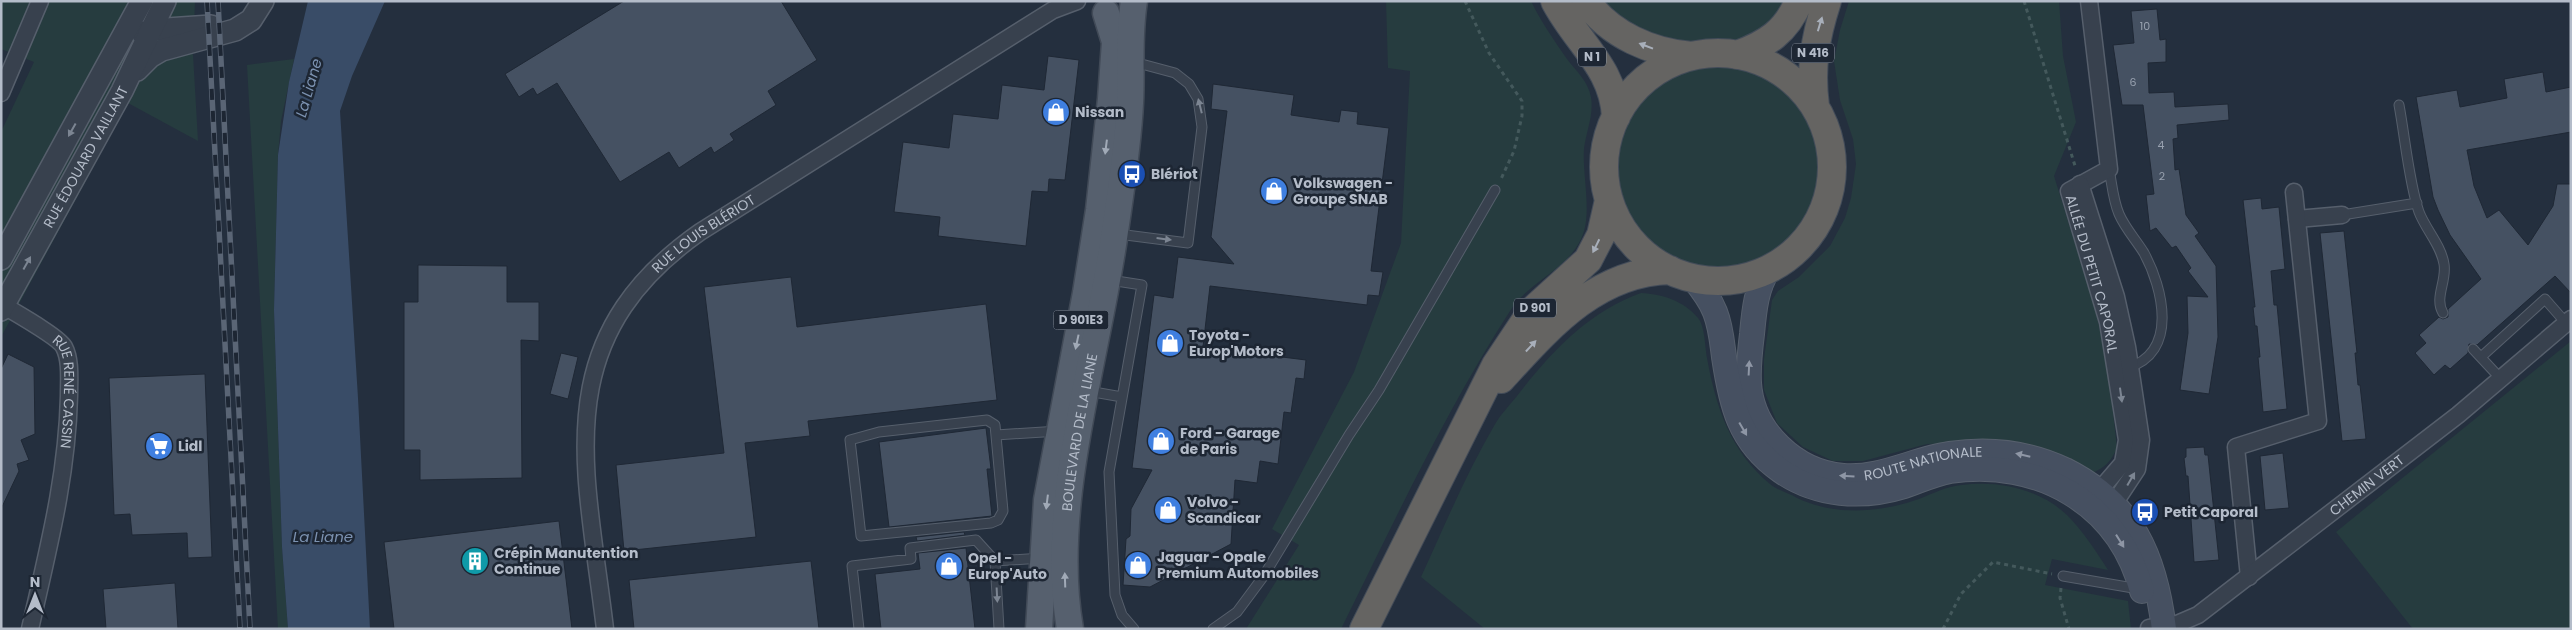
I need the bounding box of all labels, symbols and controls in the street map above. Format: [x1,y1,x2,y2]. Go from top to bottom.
one-way arrow [1816,16,1824,31]
house number: 10 [2140,18,2150,34]
one-way arrow [1639,42,1654,49]
road number: N 416 [1792,44,1834,62]
road number: N 1 [1578,48,1606,66]
water label: La Liane [290,56,327,120]
house number: 6 [2130,74,2137,90]
street label: RUE ÉDOUARD VAILLANT [38,82,133,231]
shop icon: Nissan [1041,97,1071,127]
one-way arrow [1196,99,1204,114]
place label: Nissan [1075,102,1124,122]
one-way arrow [67,123,76,137]
house number: 4 [2158,137,2165,153]
one-way arrow [1102,139,1110,155]
bus stop icon: Blériot [1117,159,1147,189]
place label: Blériot [1151,164,1198,184]
house number: 2 [2159,168,2165,184]
place label: Volkswagen - Groupe SNAB [1293,173,1393,209]
shop icon: Volkswagen - Groupe SNAB [1259,176,1289,206]
street label: RUE LOUIS BLÉRIOT [647,189,759,277]
street label: ALLÉE DU PETIT CAPORAL [2061,192,2123,355]
one-way arrow [1156,236,1172,244]
one-way arrow [1591,239,1600,254]
one-way arrow [23,255,31,270]
road number: D 901 [1514,298,1556,318]
road number: D 901E3 [1054,310,1108,330]
place label: Toyota - Europ'Motors [1189,325,1284,361]
shop icon: Toyota - Europ'Motors [1155,328,1185,358]
street label: RUE RENÉ CASSIN [48,330,79,449]
one-way arrow [1073,334,1081,350]
one-way arrow [1525,341,1537,353]
street label: BOULEVARD DE LA LIANE [1057,352,1102,512]
one-way arrow [1746,359,1754,375]
one-way arrow [2117,387,2125,403]
one-way arrow [1739,421,1747,436]
place label: Ford - Garage de Paris [1180,423,1280,459]
shop icon: Ford - Garage de Paris [1146,426,1176,456]
supermarket icon: Lidl [144,431,174,461]
place label: Lidl [178,436,202,456]
street label: ROUTE NATIONALE [1862,442,1983,485]
street label: CHEMIN VERT [2325,450,2409,520]
one-way arrow [2015,451,2031,459]
one-way arrow [1838,471,1854,479]
one-way arrow [2127,473,2136,486]
place label: Volvo - Scandicar [1187,492,1261,528]
one-way arrow [1043,494,1051,510]
shop icon: Volvo - Scandicar [1153,495,1183,525]
bus stop icon: Petit Caporal [2130,497,2160,527]
place label: Petit Caporal [2164,502,2258,522]
water label: La Liane [293,526,353,547]
one-way arrow [2115,534,2124,548]
place label: Crépin Manutention Continue [494,543,638,579]
building icon: Crépin Manutention Continue [460,546,490,576]
place label: Jaguar - Opale Premium Automobiles [1157,547,1319,583]
place label: Opel - Europ'Auto [968,548,1047,584]
shop icon: Jaguar - Opale Premium Automobiles [1123,550,1153,580]
shop icon: Opel - Europ'Auto [934,551,964,581]
north arrow [10,570,60,620]
text: N [30,572,40,592]
one-way arrow [1061,572,1069,588]
one-way arrow [993,587,1001,603]

